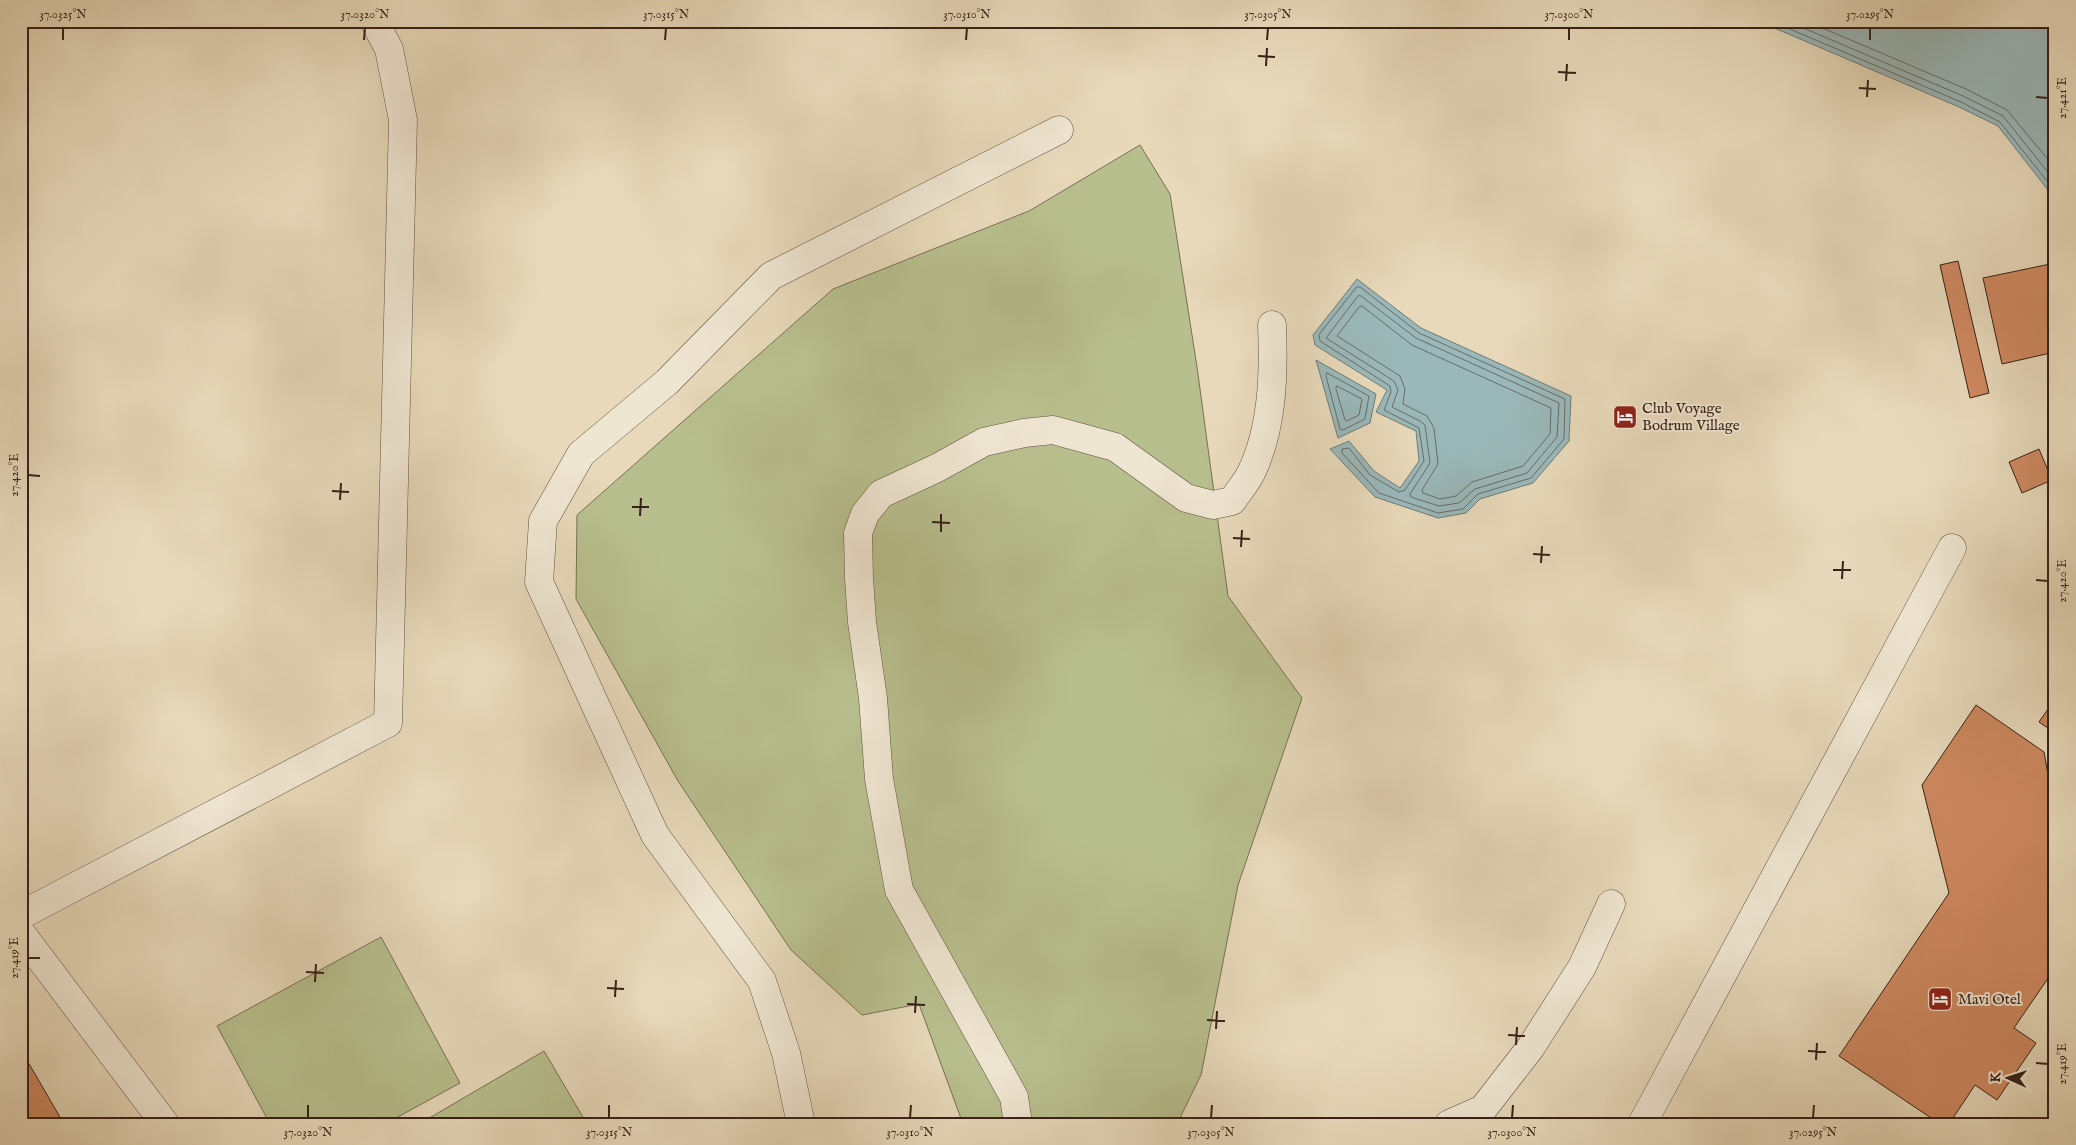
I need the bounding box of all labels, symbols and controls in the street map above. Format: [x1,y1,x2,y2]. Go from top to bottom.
text: 37.0325°N [39,7,87,22]
text: 37.0320°N [341,7,390,22]
text: 37.0315°N [643,7,690,22]
text: 37.0310°N [943,7,991,22]
text: 37.0305°N [1244,7,1292,22]
text: 37.0300°N [1544,7,1594,22]
text: 37.0295°N [1846,7,1895,22]
text: 27.421°E [2055,77,2070,119]
place label: Club Voyage Bodrum Village [1642,399,1740,435]
hotel icon: Club Voyage Bodrum Village [1612,404,1638,430]
text: 27.420°E [7,453,22,497]
text: 27.420°E [2055,559,2070,603]
text: 27.419°E [7,937,22,979]
hotel icon: Mavi Otel [1927,986,1953,1012]
place label: Mavi Otel [1958,990,2022,1009]
text: 27.419°E [2055,1043,2070,1085]
north arrow [1984,1052,2034,1102]
text: K [1987,1071,2005,1083]
text: 37.0320°N [284,1125,333,1140]
text: 37.0315°N [586,1125,633,1140]
text: 37.0310°N [886,1125,934,1140]
text: 37.0305°N [1187,1125,1235,1140]
text: 37.0300°N [1487,1125,1537,1140]
text: 37.0295°N [1789,1125,1838,1140]

